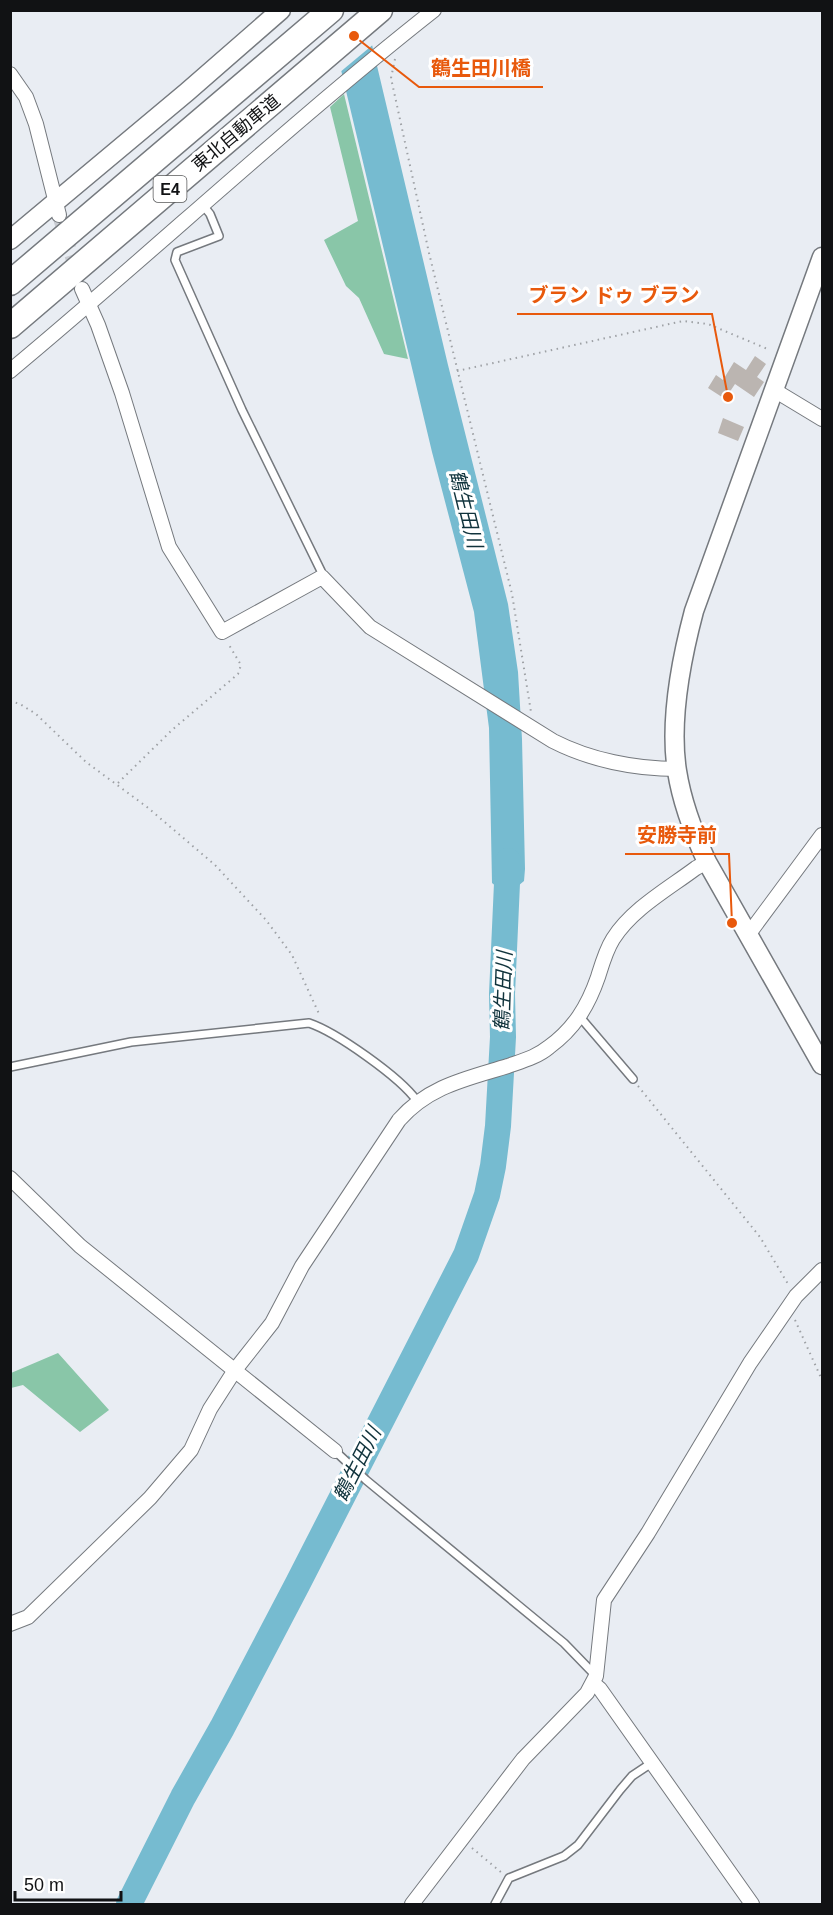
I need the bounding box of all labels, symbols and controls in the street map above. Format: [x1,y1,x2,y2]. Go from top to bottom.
callout: 鶴生田川橋 [419,49,543,87]
text: 鶴生田川橋 [431,57,531,79]
street label: 東北自動車道 [188,91,284,175]
road number: E4 [154,176,186,202]
callout: ブラン ドゥ ブラン [517,276,712,314]
text: ブラン ドゥ ブラン [528,284,700,306]
water label: 鶴生田川 [446,468,487,552]
callout: 安勝寺前 [625,816,729,854]
text: 安勝寺前 [637,824,717,846]
water label: 鶴生田川 [491,949,515,1031]
water label: 鶴生田川 [329,1422,386,1505]
scale bar [15,1864,122,1902]
text: 50 m [24,1875,64,1895]

